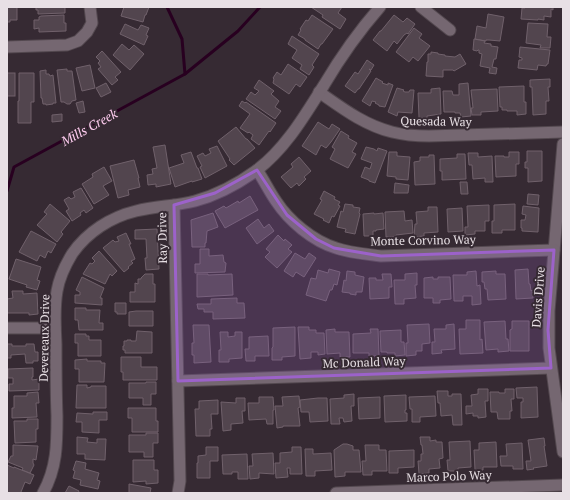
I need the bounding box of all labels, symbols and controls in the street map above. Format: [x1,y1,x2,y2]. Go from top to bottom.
water label: Mills Creek [57,104,121,150]
street label: Quesada Way [400,113,473,129]
street label: Ray Drive [154,212,170,264]
street label: Monte Corvino Way [370,232,477,248]
street label: Davis Drive [528,266,548,328]
street label: Devereaux Drive [36,294,52,382]
street label: Mc Donald Way [322,353,407,371]
street label: Marco Polo Way [406,467,493,485]

